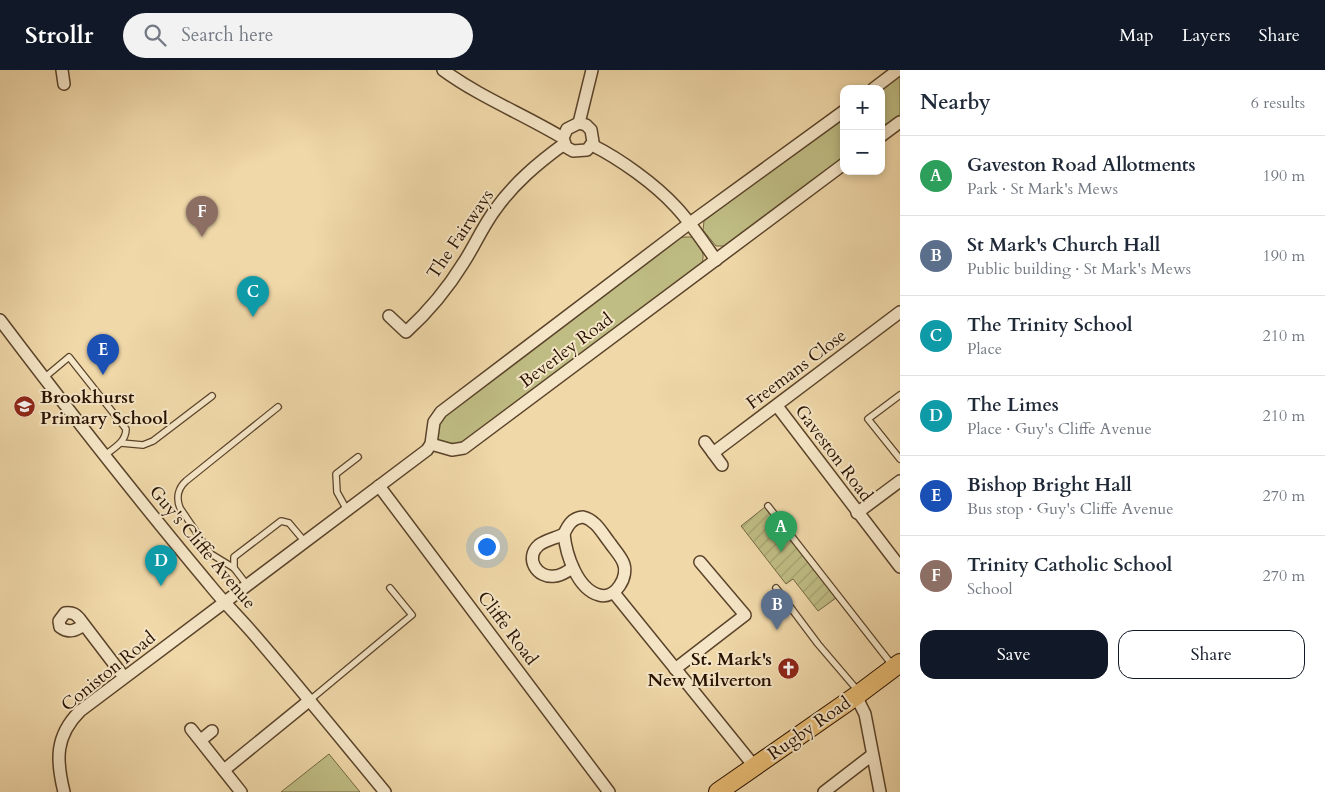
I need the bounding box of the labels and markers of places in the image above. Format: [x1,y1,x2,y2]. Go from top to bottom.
pin: F [186,196,218,237]
pin: C [237,276,269,317]
pin: E [87,334,119,375]
place label: Brookhurst Primary School [40,385,168,431]
school or university icon: Brookhurst Primary School [12,395,36,419]
pin: A [765,511,797,552]
pin: D [145,545,177,586]
pin: B [761,589,793,630]
place label: St. Mark's New Milverton [647,647,772,693]
church icon: St. Mark's New Milverton [776,657,800,681]

